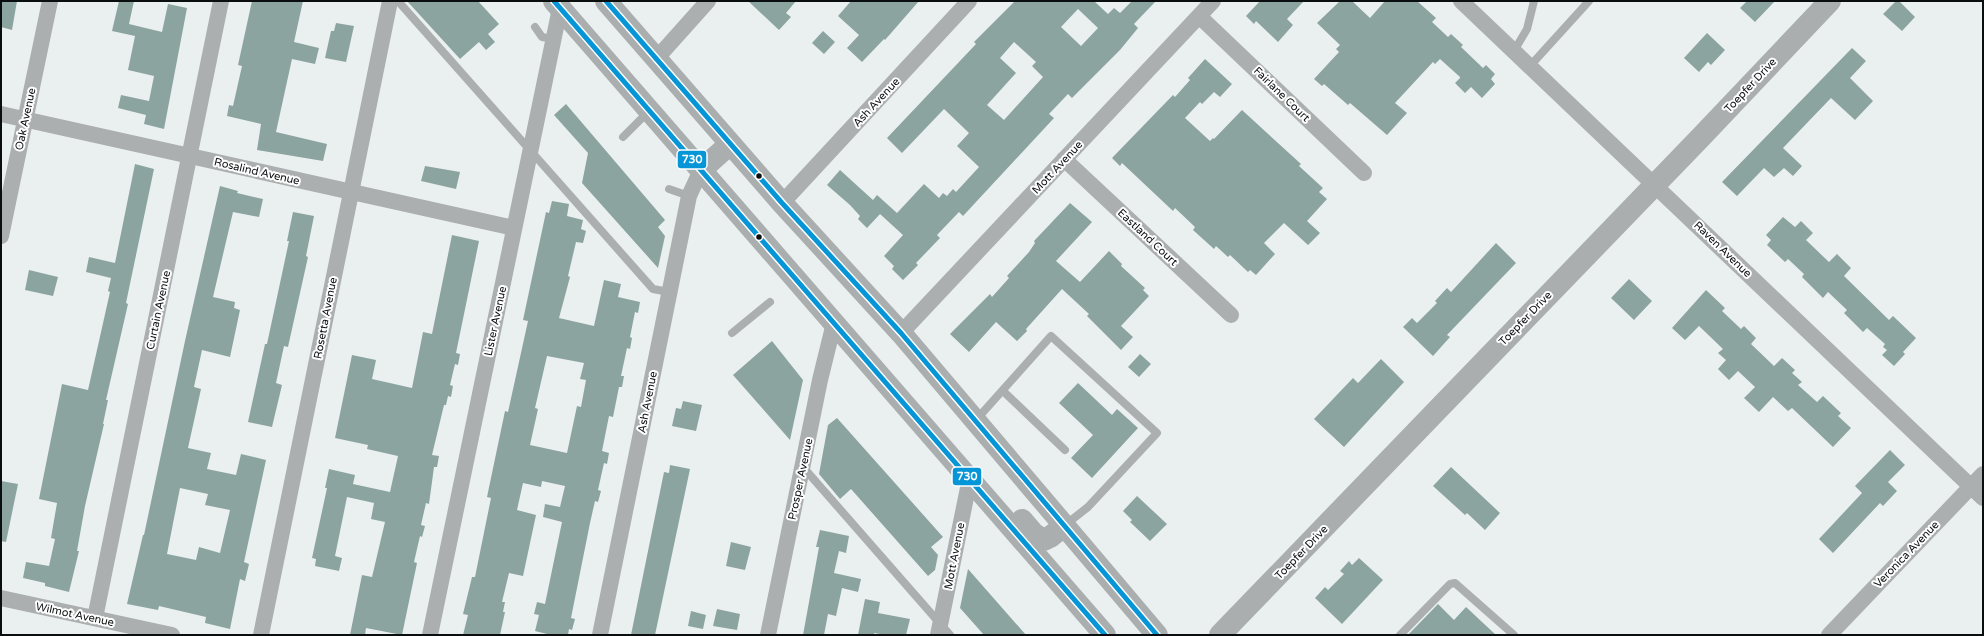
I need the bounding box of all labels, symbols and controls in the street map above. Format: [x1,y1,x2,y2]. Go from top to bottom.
street label: Toepfer Drive [1722,55,1779,115]
street label: Fairlane Court [1251,64,1312,124]
street label: Ash Avenue [850,75,902,130]
street label: Oak Avenue [13,87,38,151]
street label: Mott Avenue [1030,138,1085,197]
line badge: 730 [677,150,707,169]
text: 730 [682,153,702,166]
street label: Rosalind Avenue [213,155,301,188]
unlabelled marker [754,171,764,181]
street label: Eastland Court [1115,206,1180,268]
street label: Raven Avenue [1691,219,1754,280]
unlabelled marker [754,232,764,242]
street label: Curtain Avenue [144,269,173,351]
street label: Rosetta Avenue [311,276,340,360]
street label: Lister Avenue [482,285,509,357]
street label: Toepfer Drive [1496,289,1554,348]
street label: Ash Avenue [635,370,660,434]
street label: Prosper Avenue [786,437,815,521]
line badge: 730 [952,467,982,486]
text: 730 [957,470,977,483]
street label: Veronica Avenue [1871,518,1941,590]
street label: Mott Avenue [942,522,967,591]
street label: Toepfer Drive [1272,523,1330,582]
street label: Wilmot Avenue [35,600,115,629]

